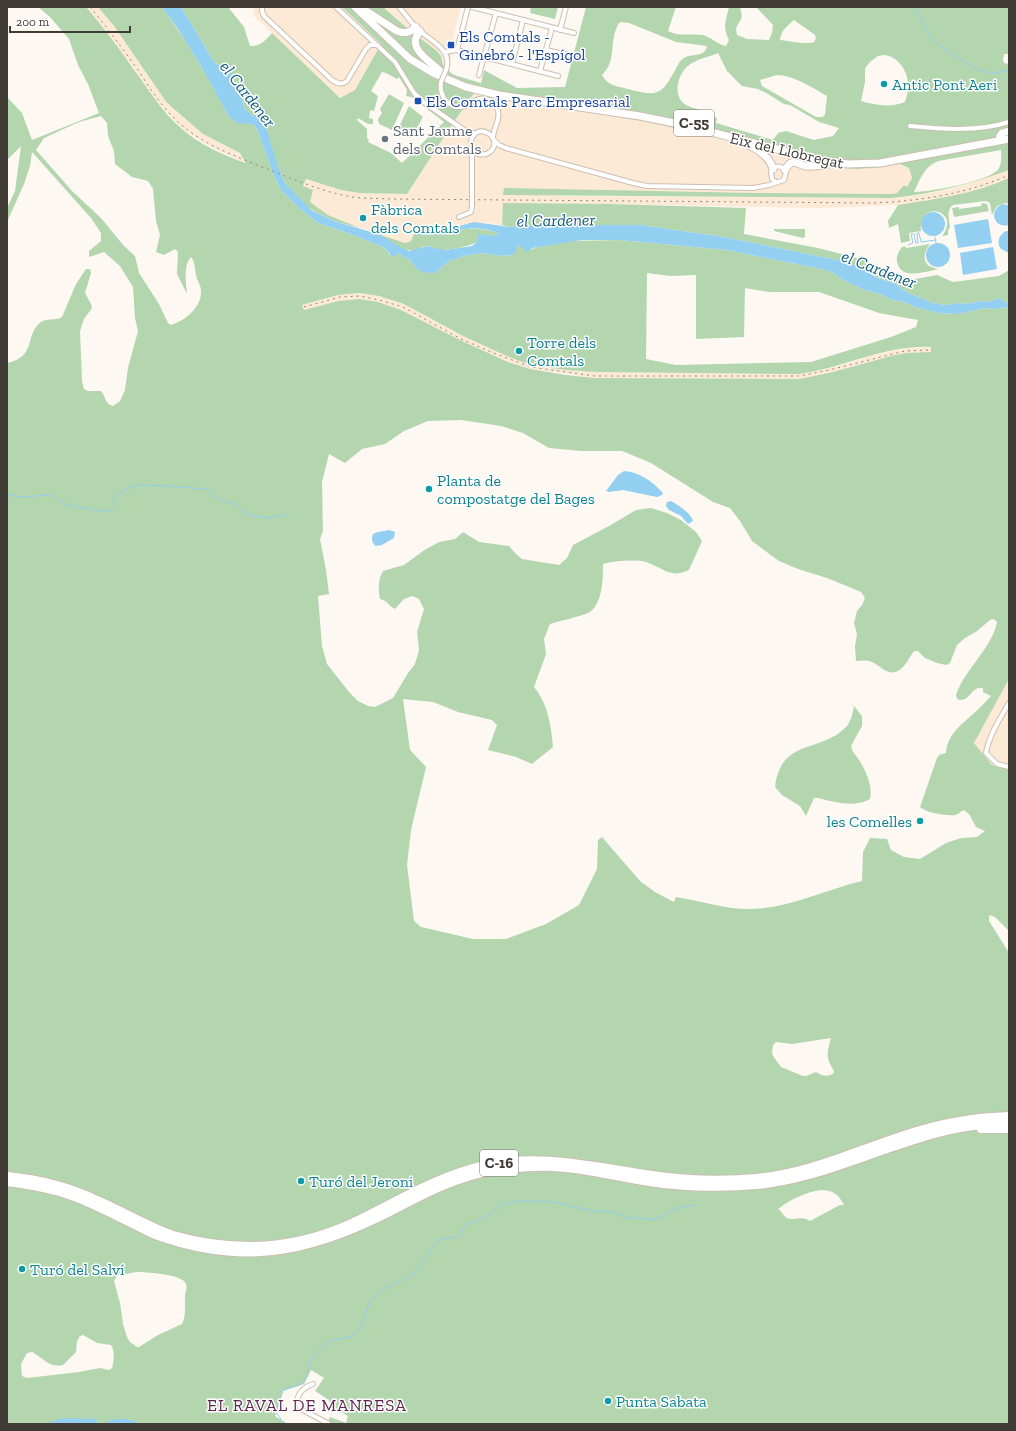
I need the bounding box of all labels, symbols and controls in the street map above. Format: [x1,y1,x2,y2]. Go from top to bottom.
scale bar [10,8,130,34]
text: 200 m [16,15,50,29]
place label: Els Comtals - Ginebró - l'Espígol [459,27,586,64]
marker: Els Comtals - Ginebró - l'Espígol [446,40,456,50]
water label: el Cardener [216,57,280,131]
place label: Antic Pont Aeri [892,75,998,94]
marker: Antic Pont Aeri [879,79,889,89]
place label: Els Comtals Parc Empresarial [426,92,630,111]
marker: Els Comtals Parc Empresarial [413,96,423,106]
road number: C-55 [674,110,714,136]
place label: Sant Jaume dels Comtals [393,121,481,158]
street label: Eix del Llobregat [728,128,846,173]
marker: Sant Jaume dels Comtals [380,134,390,144]
place label: Fàbrica dels Comtals [371,200,459,237]
water label: el Cardener [517,209,596,231]
marker: Fàbrica dels Comtals [358,213,368,223]
water label: el Cardener [839,246,919,292]
place label: Torre dels Comtals [527,333,596,370]
marker: Torre dels Comtals [514,346,524,356]
place label: Planta de compostatge del Bages [437,471,595,508]
marker: Planta de compostatge del Bages [424,484,434,494]
place label: les Comelles [827,812,912,831]
marker: les Comelles [915,816,925,826]
road number: C-16 [480,1150,518,1176]
place label: Turó del Jeroni [309,1172,414,1191]
marker: Turó del Jeroni [296,1176,306,1186]
place label: Turó del Salví [30,1260,125,1279]
marker: Turó del Salví [17,1264,27,1274]
place label: Punta Sabata [616,1392,707,1411]
district label: EL RAVAL DE MANRESA [207,1395,407,1415]
marker: Punta Sabata [603,1396,613,1406]

